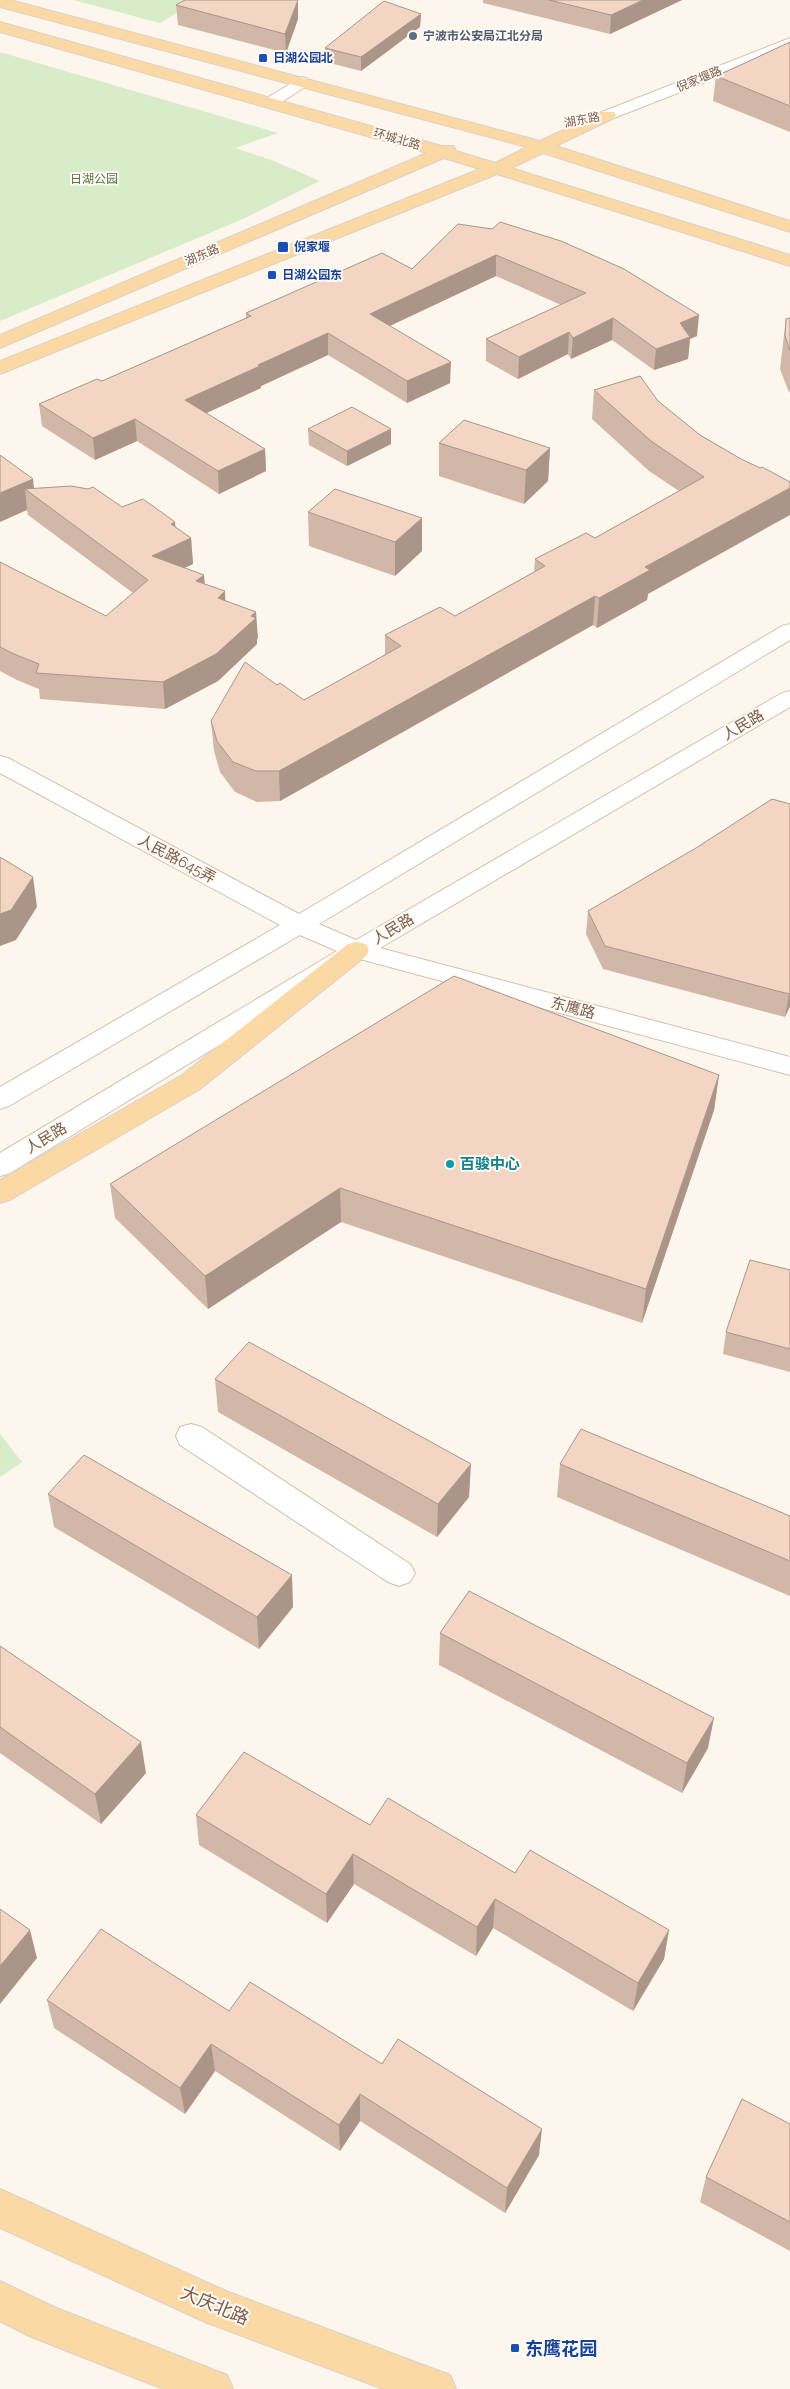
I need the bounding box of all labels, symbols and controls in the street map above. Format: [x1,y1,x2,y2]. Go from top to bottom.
place label: 宁波市公安局江北分局 [423,29,543,43]
marker: 宁波市公安局江北分局 [407,30,419,42]
place label: 日湖公园北 [273,51,333,65]
marker: 日湖公园北 [257,52,269,64]
street label: 倪家堰路 [674,64,724,94]
street label: 湖东路 [563,110,601,130]
street label: 环城北路 [372,126,422,152]
park label: 日湖公园 [70,172,118,186]
marker: 倪家堰 [276,240,290,254]
place label: 倪家堰 [294,240,330,254]
street label: 湖东路 [183,242,221,268]
place label: 日湖公园东 [282,268,342,282]
marker: 日湖公园东 [266,269,278,281]
street label: 人民路 [719,706,767,744]
street label: 人民路645弄 [135,831,219,887]
street label: 人民路 [369,910,417,948]
street label: 东鹰路 [549,993,597,1023]
street label: 人民路 [22,1119,70,1157]
place label: 百骏中心 [460,1155,520,1173]
marker: 百骏中心 [444,1158,456,1170]
street label: 大庆北路 [178,2281,252,2329]
place label: 东鹰花园 [525,2338,597,2359]
marker: 东鹰花园 [509,2342,521,2354]

